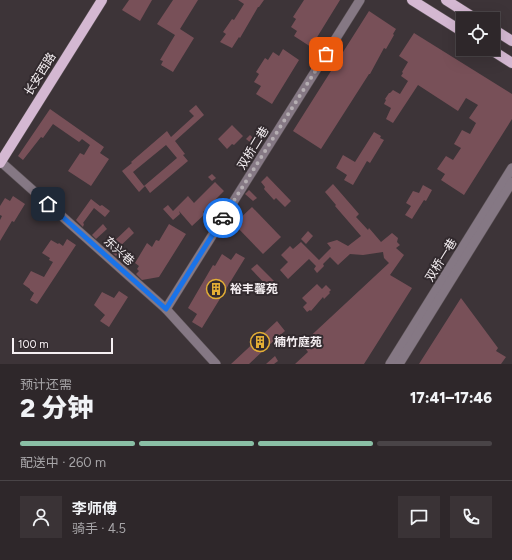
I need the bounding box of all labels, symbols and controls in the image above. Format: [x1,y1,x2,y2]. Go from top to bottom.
map controls [456,12,500,56]
button: locate [456,12,500,56]
pin [309,37,343,71]
icon: bag [315,43,337,65]
street label: 长安西路 [21,50,59,98]
street label: 双桥二巷 [234,124,272,172]
pin [31,187,65,221]
icon: home [37,193,59,215]
courier [203,198,243,238]
icon: car [212,207,234,229]
street label: 东兴巷 [101,234,137,268]
street label: 双桥一巷 [422,236,460,284]
building icon: 裕丰馨苑 [205,278,227,300]
place label: 裕丰馨苑 [230,282,278,296]
building icon: 楠竹庭苑 [249,331,271,353]
place label: 楠竹庭苑 [274,335,322,349]
scale bar [12,336,113,355]
text: 100 m [18,338,49,351]
text: 预计还需 [20,377,72,392]
text: 17:41–17:46 [410,389,492,407]
text: 2 分钟 [20,392,93,424]
text: 配送中 · 260 m [20,455,106,470]
button: person [20,496,62,538]
button: chat [398,496,440,538]
button: phone [450,496,492,538]
text: 李师傅 [72,500,117,518]
text: 骑手 · 4.5 [72,521,126,536]

